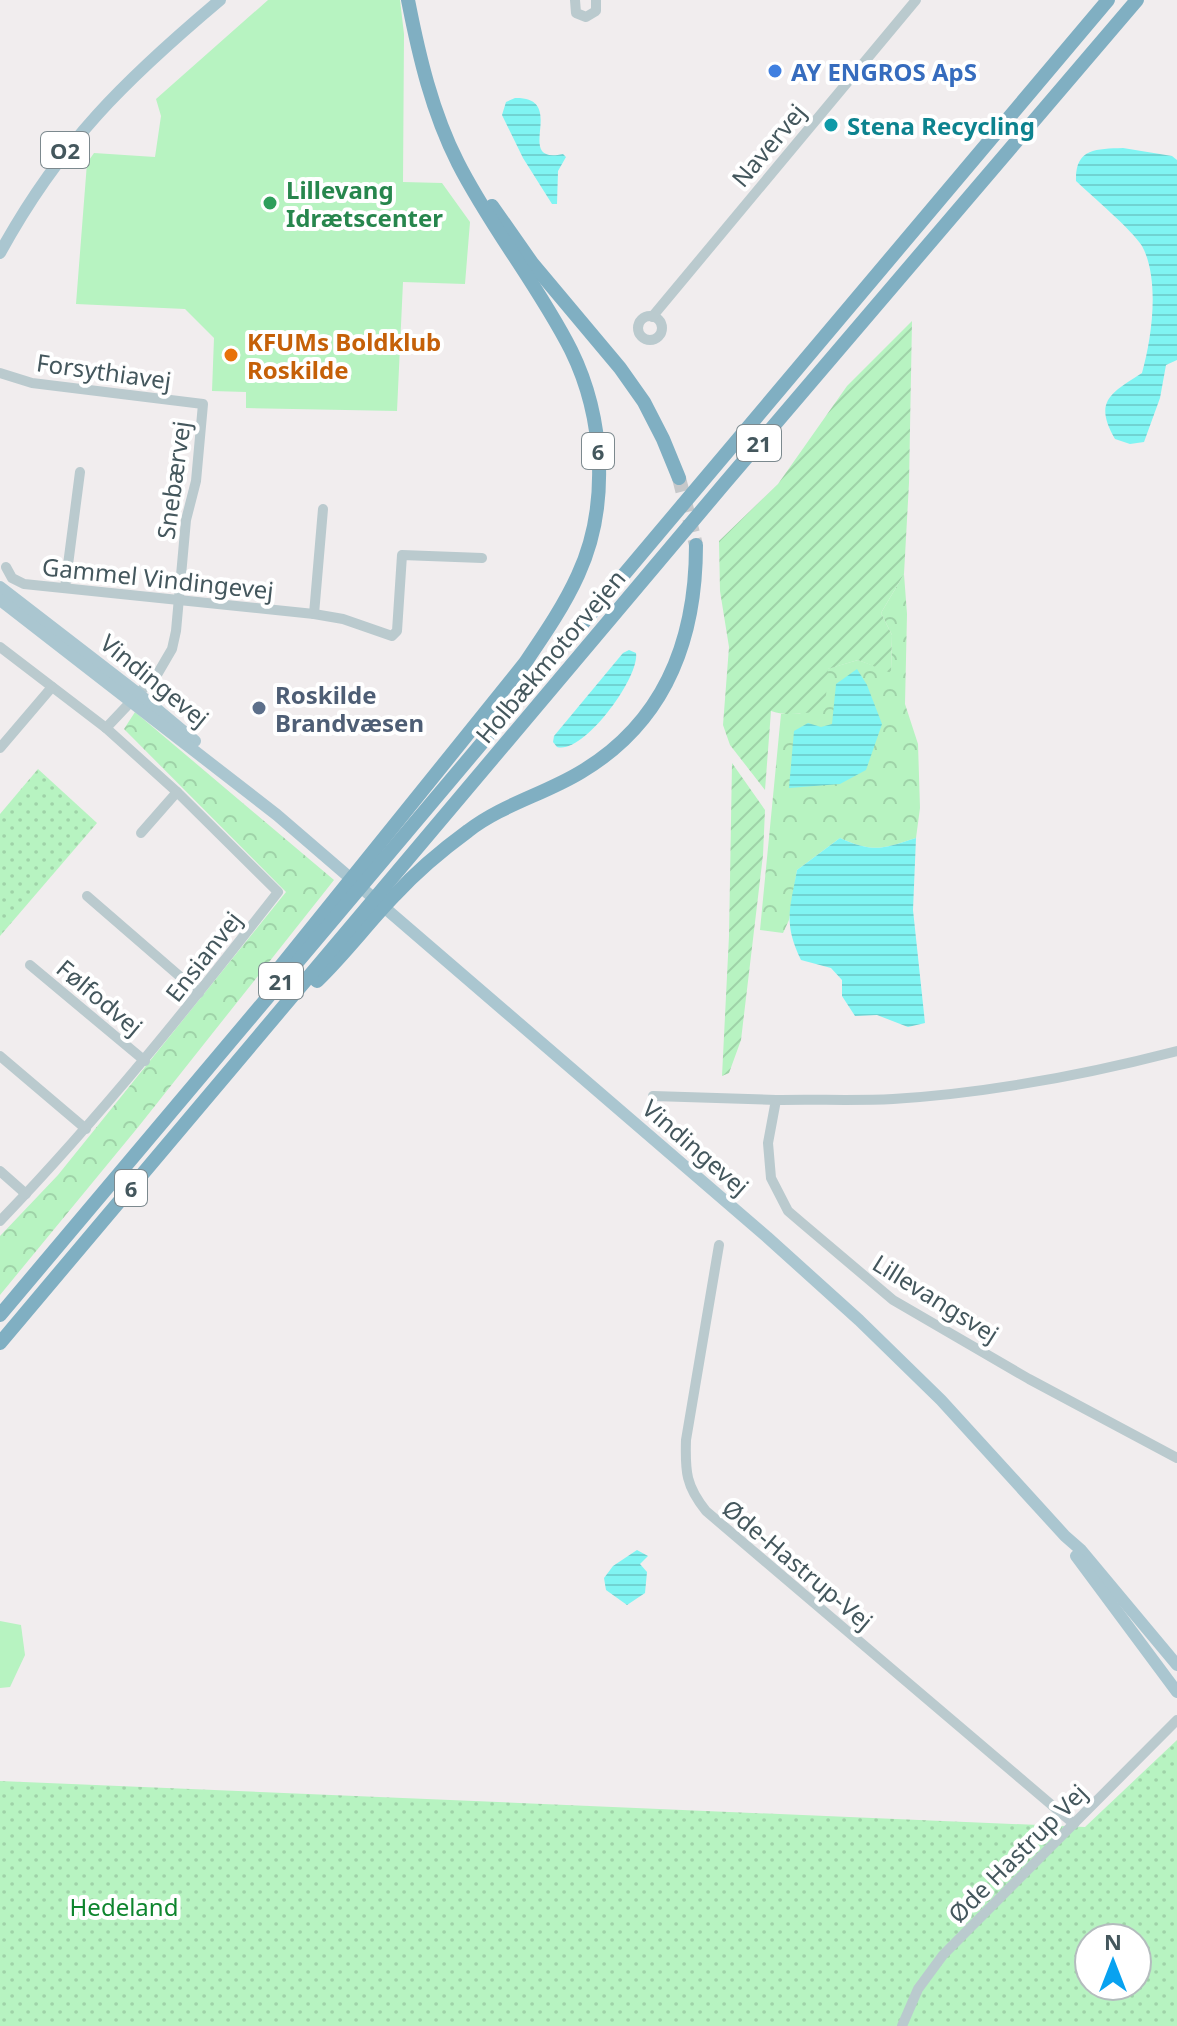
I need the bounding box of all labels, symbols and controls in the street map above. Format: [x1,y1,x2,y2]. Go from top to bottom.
place label: AY ENGROS ApS [791,55,977,88]
marker: AY ENGROS ApS [766,62,784,80]
street label: Navervej [723,96,813,194]
place label: Stena Recycling [847,109,1035,142]
marker: Stena Recycling [822,116,840,134]
road number: O2 [41,132,89,168]
place label: Lillevang Idrætscenter [286,173,443,234]
marker: Lillevang Idrætscenter [261,194,279,212]
place label: KFUMs Boldklub Roskilde [247,325,441,386]
street label: Forsythiavej [35,345,173,397]
marker: KFUMs Boldklub Roskilde [222,346,240,364]
street label: Snebærvej [148,419,198,541]
road number: 21 [737,425,781,461]
road number: 6 [582,433,614,469]
street label: Gammel Vindingevej [41,549,275,607]
street label: Holbækmotorvejen [468,562,632,750]
street label: Vindingevej [94,626,216,734]
place label: Roskilde Brandvæsen [275,678,424,739]
marker: Roskilde Brandvæsen [250,699,268,717]
street label: Ensianvej [157,904,249,1008]
street label: Følfodvej [50,951,150,1043]
road number: 21 [259,963,303,999]
street label: Vindingevej [636,1092,756,1202]
road number: 6 [115,1170,147,1206]
street label: Lillevangsvej [867,1246,1005,1350]
street label: Øde-Hastrup-Vej [716,1491,880,1637]
street label: Øde Hastrup Vej [940,1776,1094,1930]
park label: Hedeland [70,1890,178,1923]
north arrow [1073,1922,1153,2002]
text: N [1104,1926,1122,1956]

